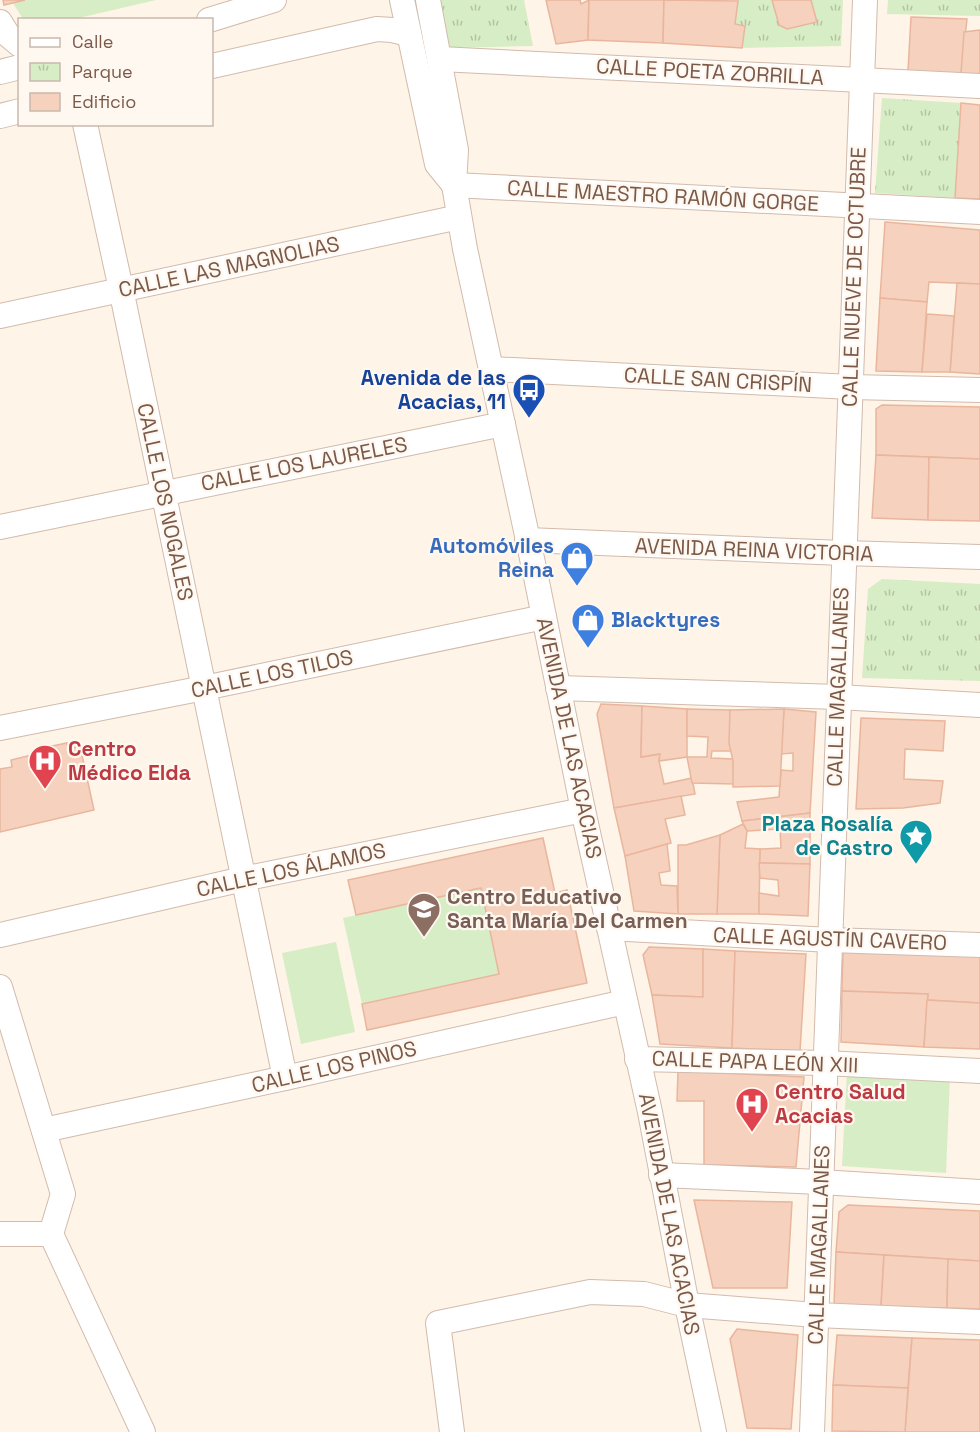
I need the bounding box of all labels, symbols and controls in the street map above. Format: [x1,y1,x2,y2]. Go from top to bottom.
legend [18,18,213,126]
text: Calle [72,30,113,53]
street label: CALLE POETA ZORRILLA [595,52,825,91]
text: Parque [72,60,133,83]
text: Edificio [72,90,136,113]
street label: CALLE NUEVE DE OCTUBRE [835,146,872,408]
street label: CALLE MAESTRO RAMÓN GORGE [506,174,820,217]
street label: CALLE LAS MAGNOLIAS [116,230,342,303]
street label: CALLE SAN CRISPÍN [623,361,813,398]
place label: Avenida de las Acacias, 11 [361,364,506,415]
bus stop icon: Avenida de las Acacias, 11 [511,372,547,419]
street label: CALLE LOS NOGALES [131,401,200,603]
street label: CALLE LOS LAURELES [198,430,409,497]
place label: Automóviles Reina [429,532,554,583]
street label: AVENIDA REINA VICTORIA [634,532,874,567]
shop icon: Automóviles Reina [559,540,595,587]
street label: CALLE MAGALLANES [821,587,854,787]
shop icon: Blacktyres [570,602,606,649]
place label: Blacktyres [611,606,720,633]
street label: AVENIDA DE LAS ACACIAS [531,615,608,861]
street label: CALLE LOS TILOS [188,643,355,704]
place label: Centro Médico Elda [68,735,191,786]
hospital icon: Centro Médico Elda [27,743,63,790]
place label: Plaza Rosalía de Castro [762,810,893,861]
place icon: Plaza Rosalía de Castro [898,818,934,865]
street label: CALLE LOS ÁLAMOS [194,836,388,903]
place label: Centro Educativo Santa María Del Carmen [447,883,688,934]
school or university icon: Centro Educativo Santa María Del Carmen [406,891,442,938]
street label: CALLE AGUSTÍN CAVERO [713,921,947,956]
street label: CALLE LOS PINOS [249,1034,419,1099]
street label: CALLE PAPA LEÓN XIII [651,1044,859,1079]
place label: Centro Salud Acacias [775,1078,906,1129]
hospital icon: Centro Salud Acacias [734,1086,770,1133]
street label: AVENIDA DE LAS ACACIAS [633,1091,706,1337]
street label: CALLE MAGALLANES [802,1145,835,1345]

